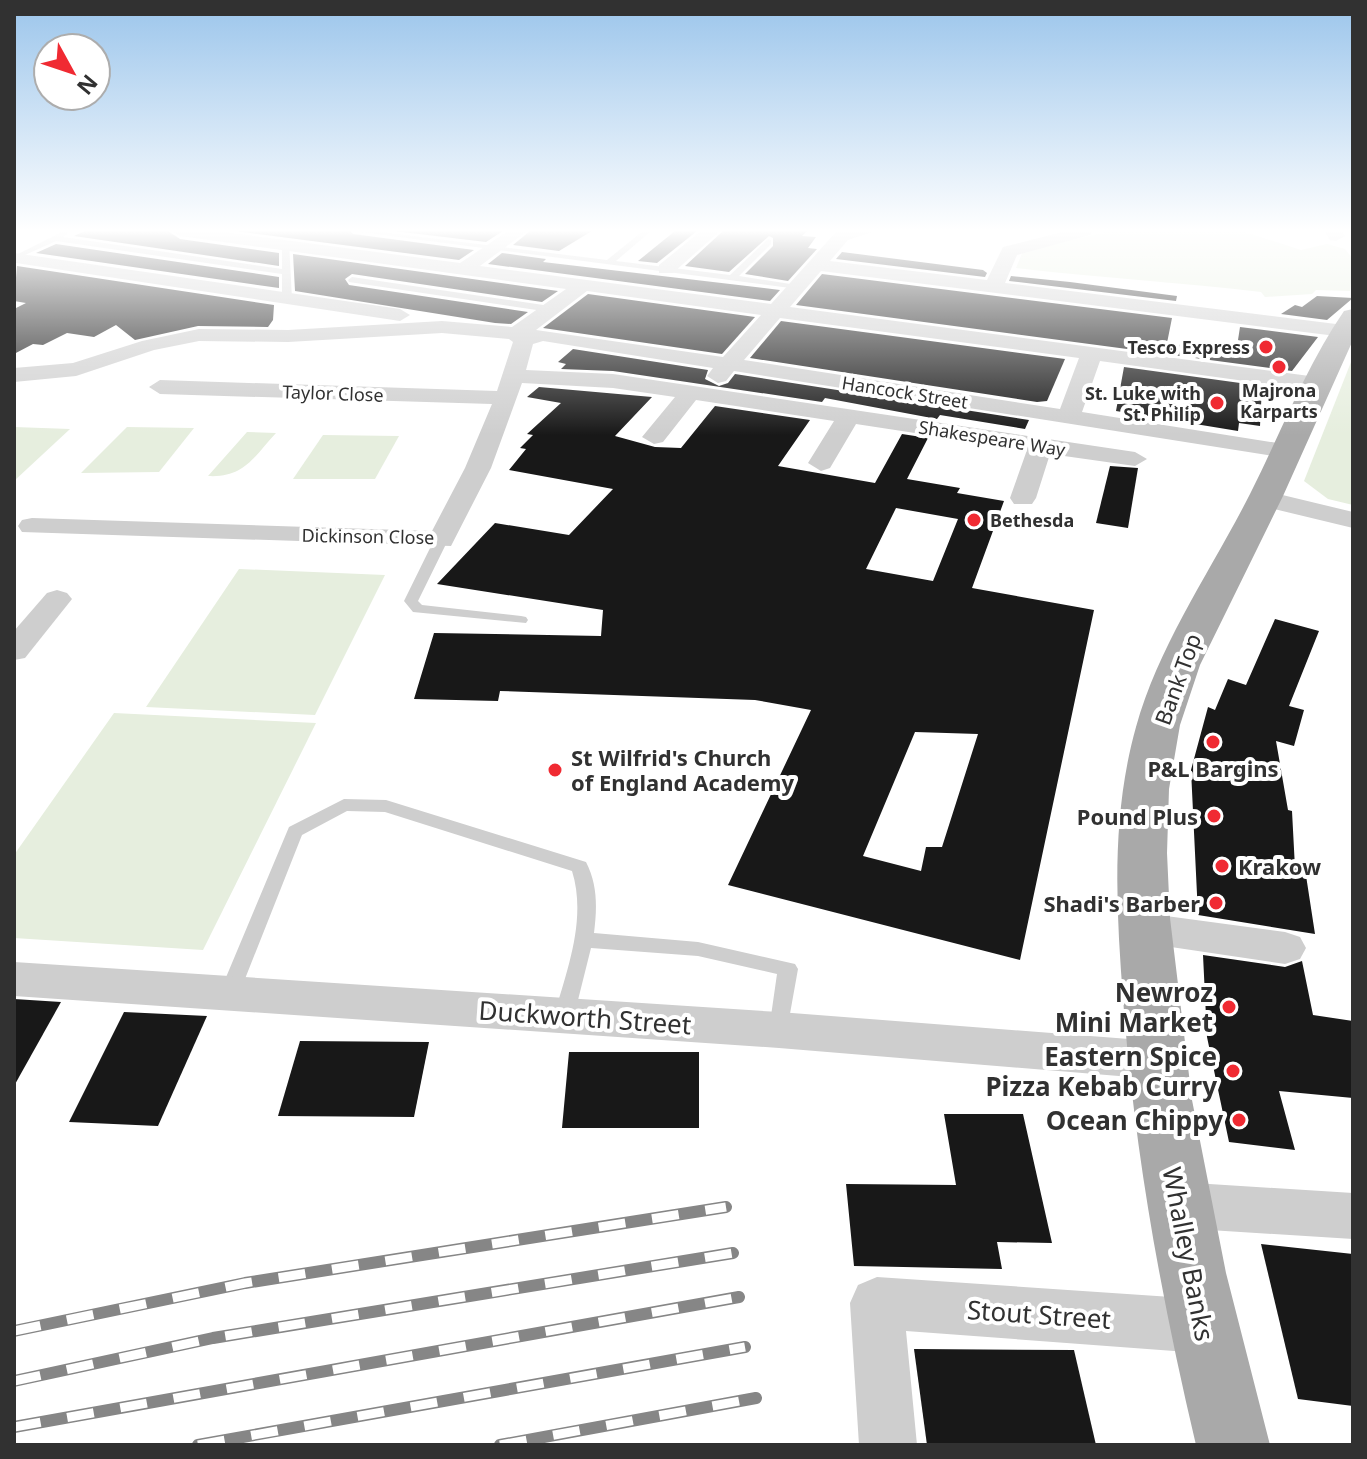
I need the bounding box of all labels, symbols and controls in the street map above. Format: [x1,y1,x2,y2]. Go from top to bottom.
north arrow [32,32,112,112]
text: N [71,69,105,102]
place label: Tesco Express [1128,335,1250,359]
marker: Tesco Express [1257,338,1275,356]
marker: Majrona Karparts [1270,358,1288,376]
street label: Hancock Street [840,370,970,414]
place label: Majrona Karparts [1240,378,1318,423]
street label: Taylor Close [282,379,384,407]
place label: St. Luke with St. Philip [1085,381,1201,426]
marker: St. Luke with St. Philip [1208,394,1226,412]
street label: Shakespeare Way [917,415,1068,462]
place label: Bethesda [990,508,1074,532]
marker: Bethesda [965,511,983,529]
street label: Dickinson Close [301,523,435,549]
street label: Bank Top [1147,629,1207,729]
marker: P&L Bargins [1204,733,1222,751]
place label: St Wilfrid's Church of England Academy [571,742,794,797]
place label: P&L Bargins [1147,753,1279,783]
marker: St Wilfrid's Church of England Academy [546,761,564,779]
place label: Pound Plus [1077,801,1198,831]
marker: Pound Plus [1205,807,1223,825]
place label: Krakow [1238,851,1321,881]
marker: Krakow [1213,857,1231,875]
place label: Shadi's Barber [1043,888,1200,918]
marker: Shadi's Barber [1207,894,1225,912]
place label: Newroz Mini Market [1055,974,1213,1040]
street label: Duckworth Street [477,992,693,1042]
marker: Newroz Mini Market [1220,998,1238,1016]
place label: Eastern Spice Pizza Kebab Curry [985,1038,1217,1104]
marker: Eastern Spice Pizza Kebab Curry [1224,1062,1242,1080]
place label: Ocean Chippy [1046,1102,1223,1138]
marker: Ocean Chippy [1230,1111,1248,1129]
street label: Whalley Banks [1155,1164,1223,1344]
street label: Stout Street [966,1291,1112,1337]

